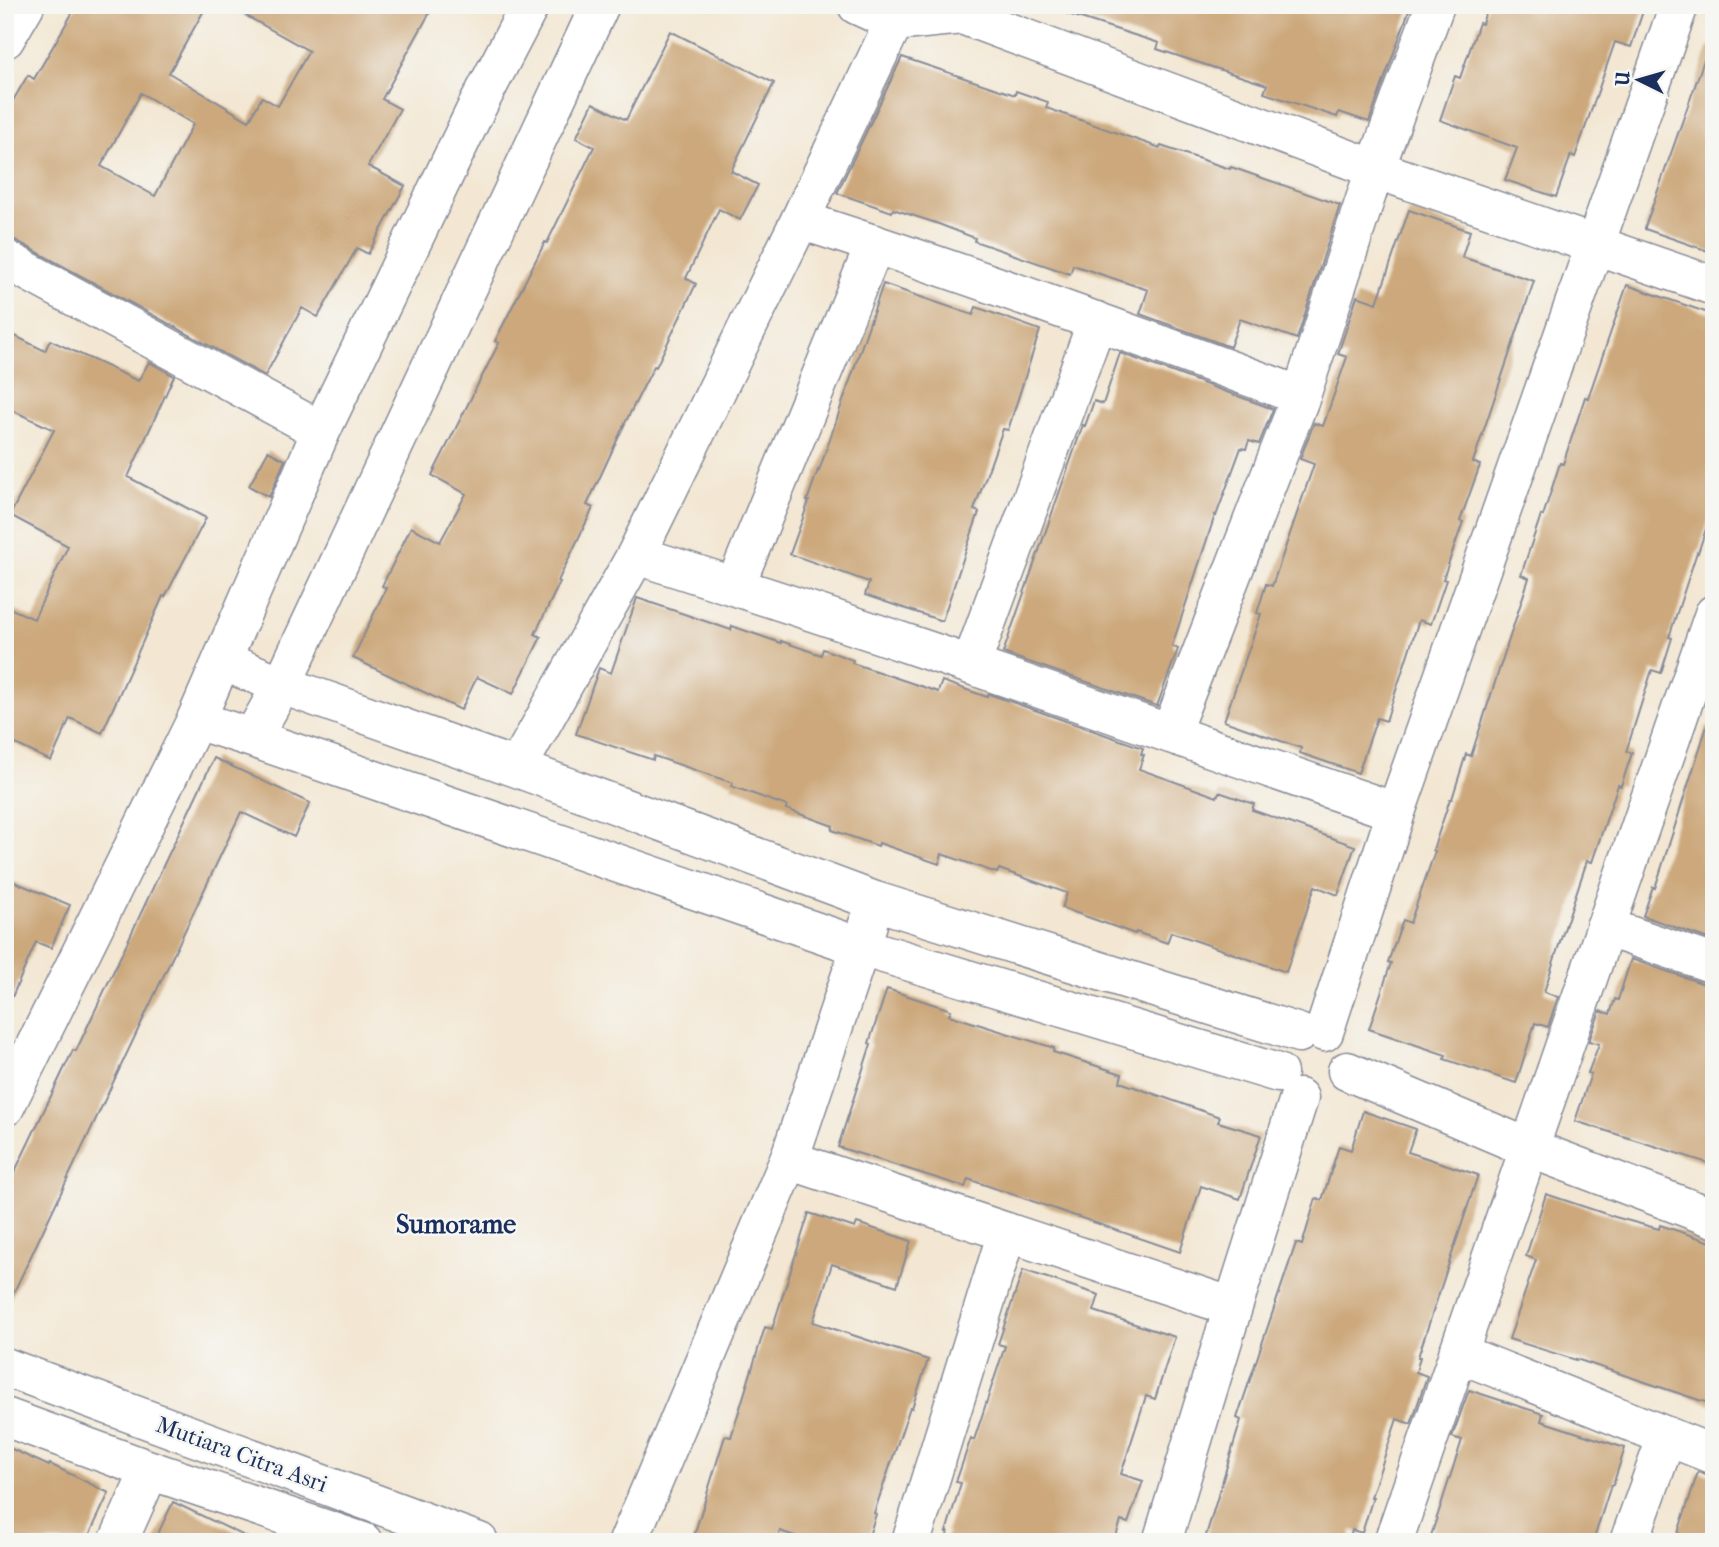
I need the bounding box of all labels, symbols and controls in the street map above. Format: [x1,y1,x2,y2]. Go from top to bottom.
north arrow [1604,46,1674,116]
text: U [1611,70,1635,88]
district label: Sumorame [396,1209,516,1240]
street label: Mutiara Citra Asri [153,1411,331,1498]

